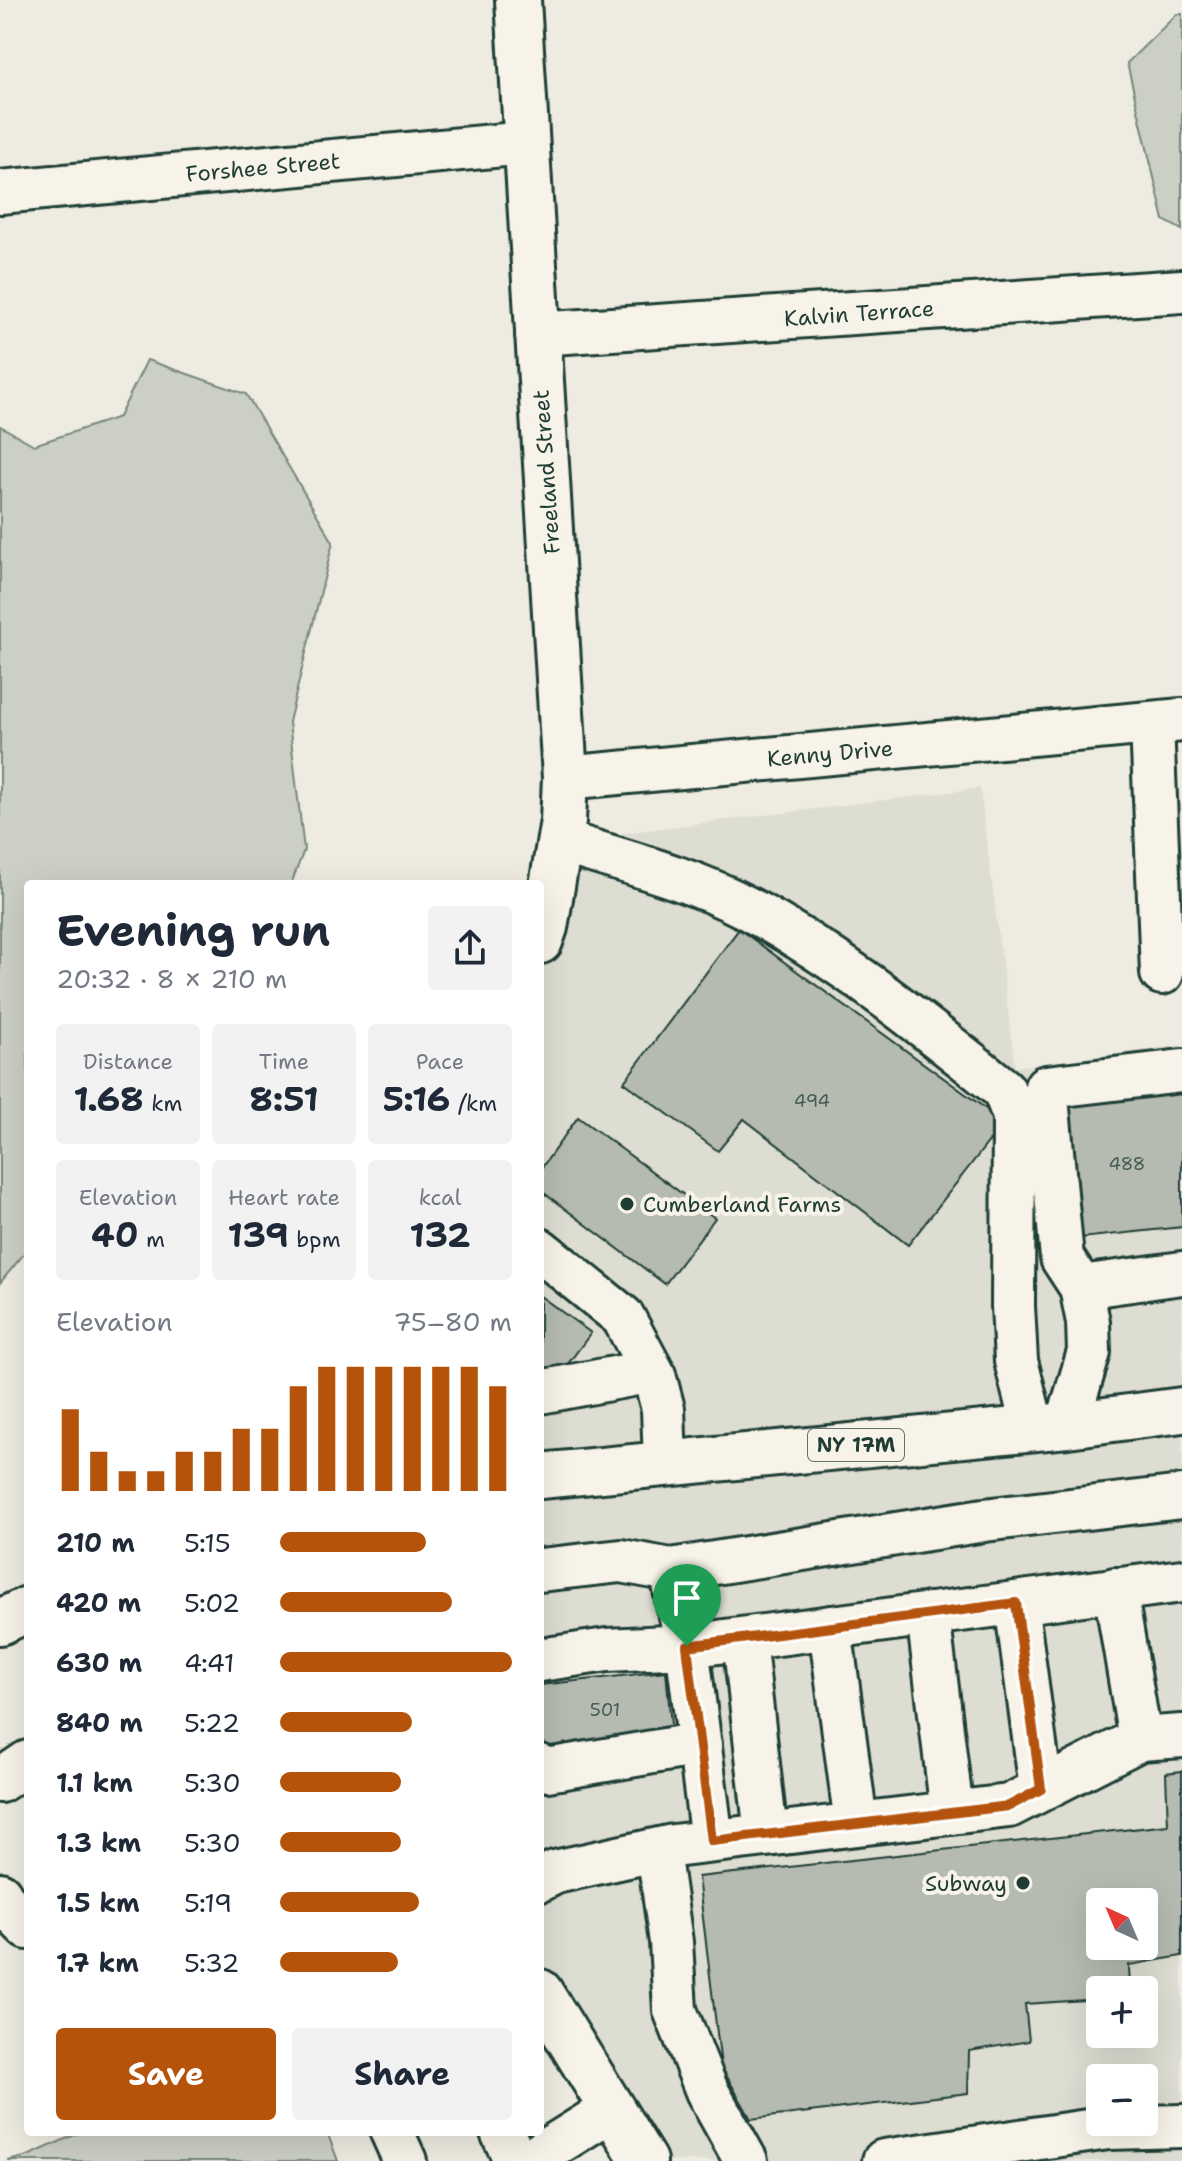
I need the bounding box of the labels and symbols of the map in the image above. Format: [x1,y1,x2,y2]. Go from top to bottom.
street label: Forshee Street [185,146,341,189]
street label: Kalvin Terrace [783,294,935,333]
street label: Freeland Street [526,389,567,555]
street label: Kenny Drive [766,734,894,773]
house number: 494 [794,1089,830,1113]
house number: 488 [1109,1152,1145,1176]
place label: Cumberland Farms [643,1190,841,1219]
marker: Cumberland Farms [618,1195,636,1213]
road number: NY 17M [808,1429,904,1461]
pin [653,1564,721,1646]
house number: 501 [590,1698,620,1722]
place label: Subway [925,1869,1007,1898]
marker: Subway [1014,1874,1032,1892]
north arrow [1086,1888,1158,1960]

